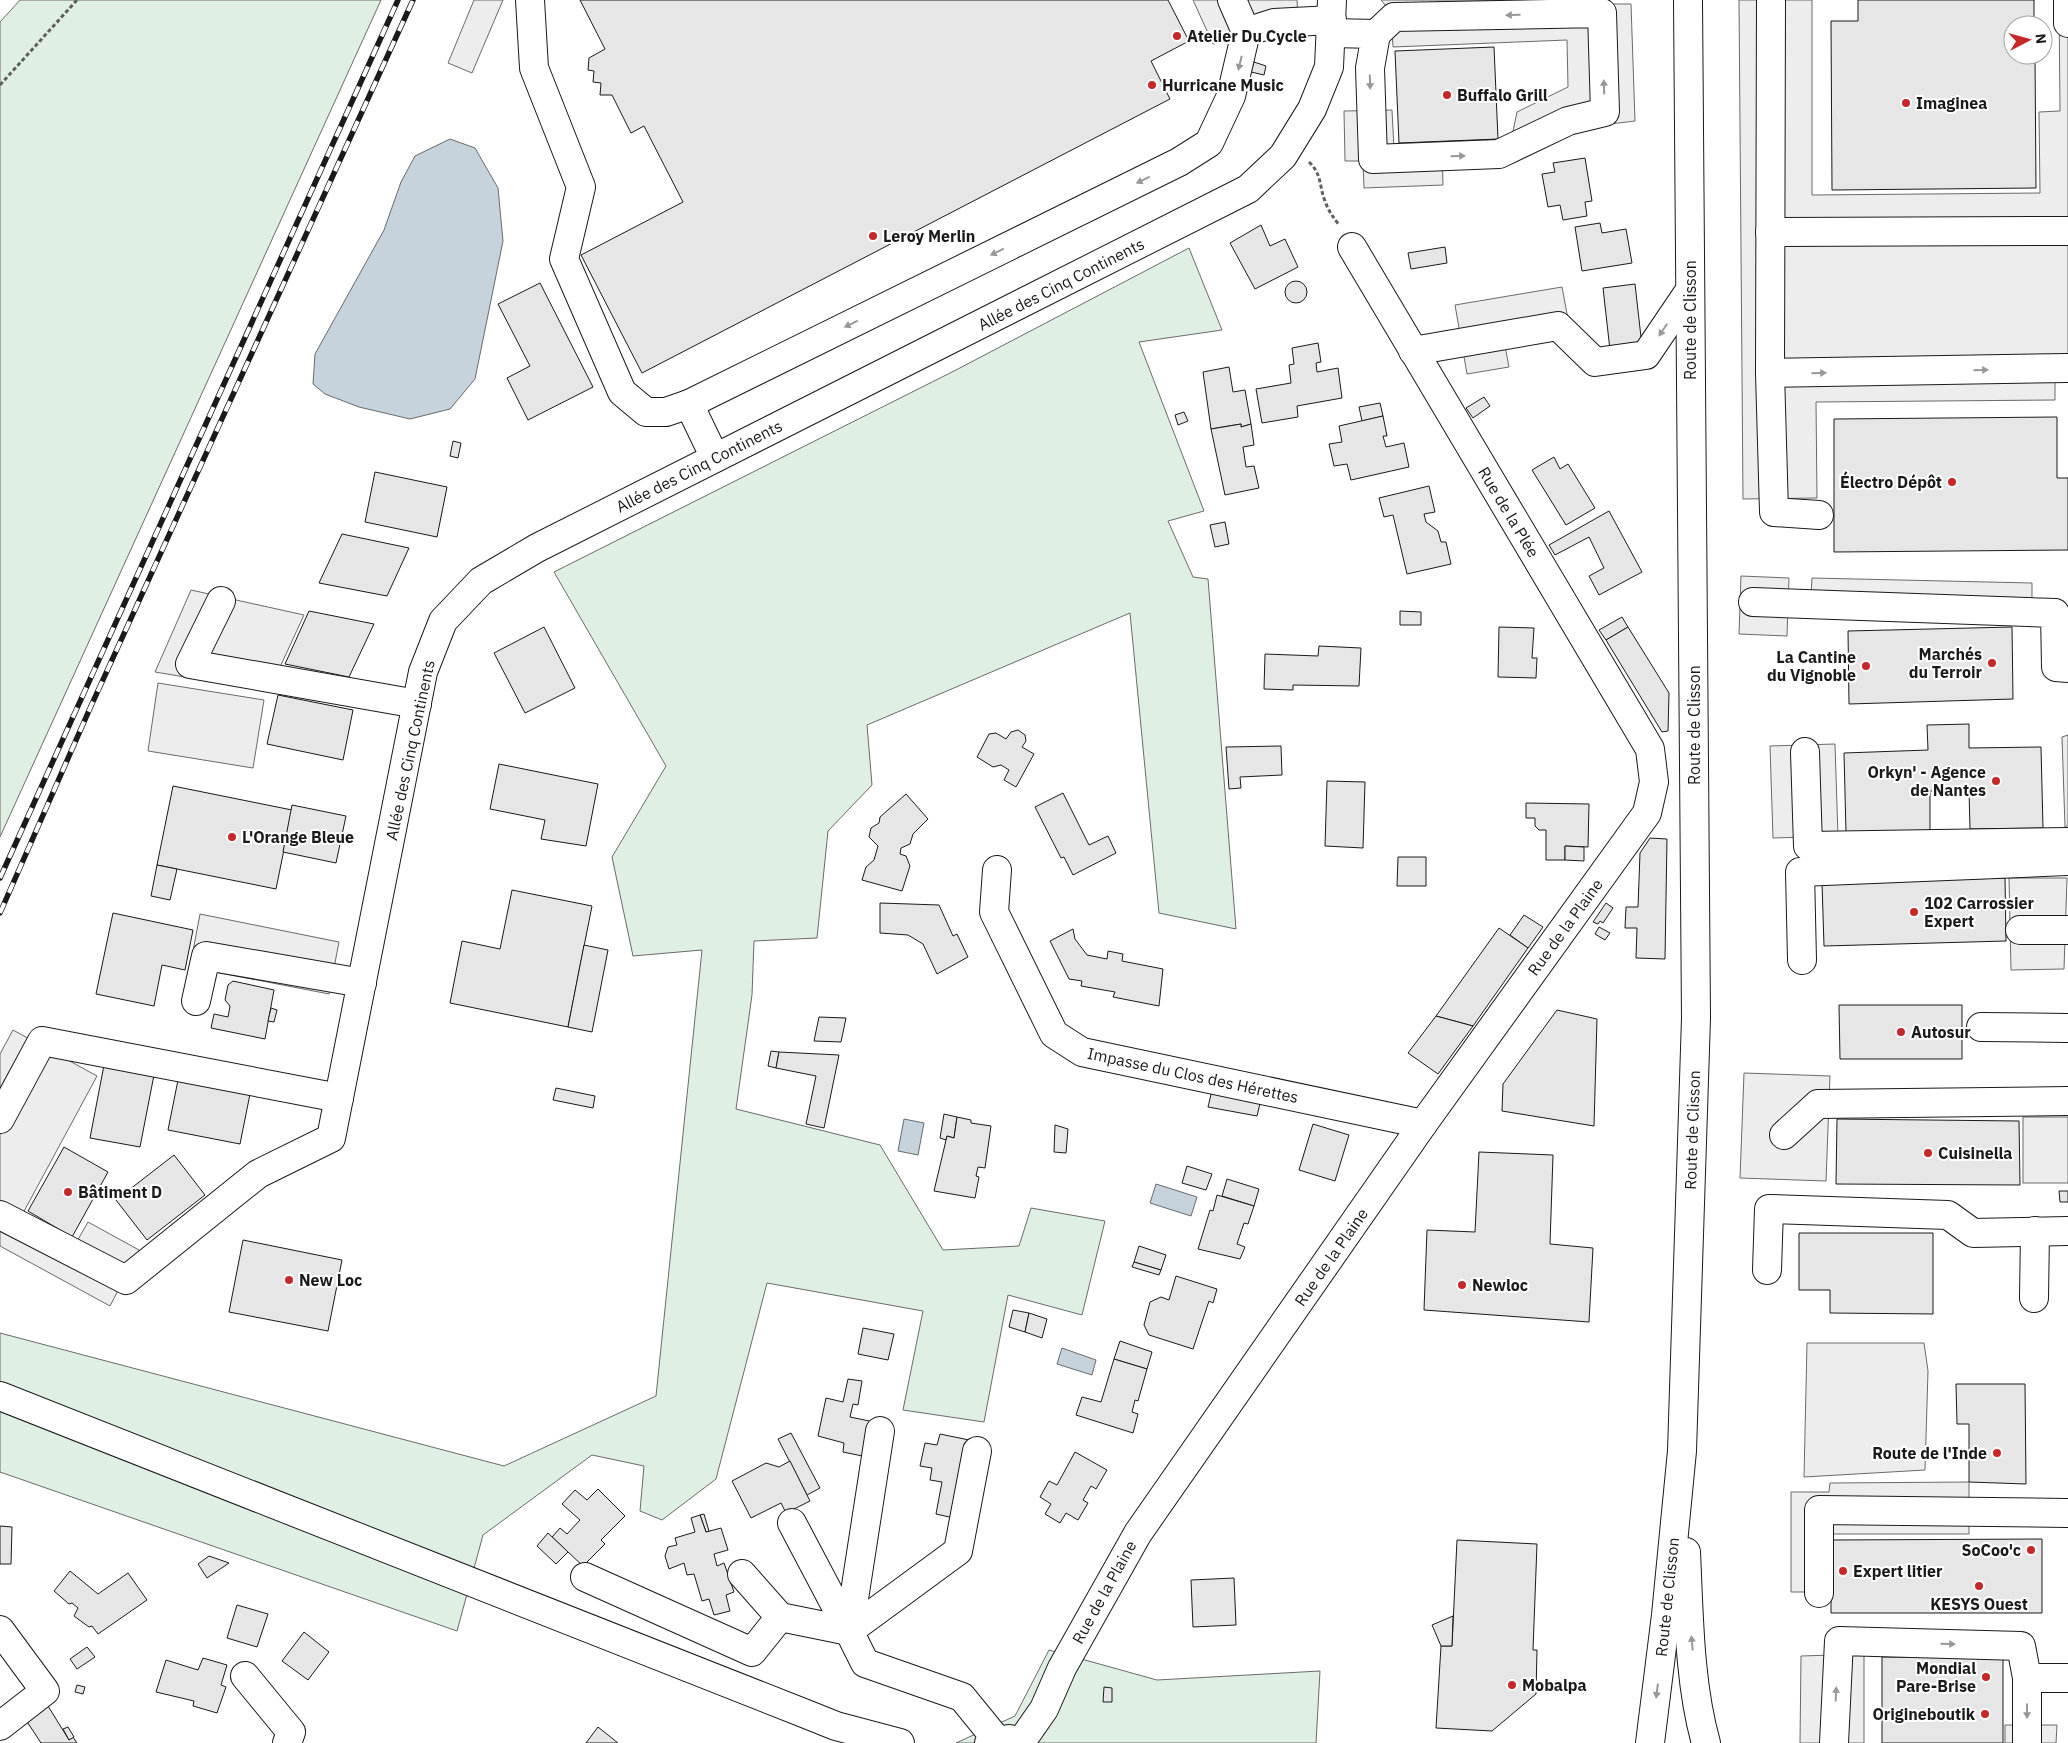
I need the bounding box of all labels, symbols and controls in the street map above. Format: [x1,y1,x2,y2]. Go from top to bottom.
one-way arrow [1504,11,1520,19]
north arrow [2003,15,2053,65]
place label: Atelier Du Cycle [1187,26,1307,46]
marker: Atelier Du Cycle [1171,30,1183,42]
text: N [2031,33,2050,45]
one-way arrow [1236,55,1244,70]
one-way arrow [1366,74,1374,90]
place label: Hurricane Music [1162,75,1284,95]
one-way arrow [1600,78,1608,94]
marker: Hurricane Music [1146,79,1158,91]
place label: Buffalo Grill [1457,85,1548,105]
marker: Buffalo Grill [1441,89,1453,101]
place label: Imaginea [1916,93,1987,113]
marker: Imaginea [1900,97,1912,109]
one-way arrow [1451,151,1467,159]
one-way arrow [1135,176,1150,184]
place label: Leroy Merlin [883,226,975,246]
marker: Leroy Merlin [867,230,879,242]
street label: Allée des Cinq Continents [975,233,1147,335]
one-way arrow [990,248,1004,256]
street label: Route de Clisson [1680,260,1700,380]
one-way arrow [844,320,858,328]
one-way arrow [1658,323,1668,337]
one-way arrow [1973,366,1989,374]
one-way arrow [1811,368,1827,376]
street label: Allée des Cinq Continents [613,415,785,517]
street label: Rue de la Plée [1474,463,1544,561]
place label: Électro Dépôt [1840,471,1942,492]
marker: Électro Dépôt [1946,476,1958,488]
place label: Marchés du Terroir [1909,644,1983,682]
place label: La Cantine du Vignoble [1767,647,1856,685]
marker: Marchés du Terroir [1986,657,1998,669]
street label: Allée des Cinq Continents [381,658,439,842]
marker: La Cantine du Vignoble [1860,660,1872,672]
street label: Route de Clisson [1684,665,1704,785]
place label: Orkyn' - Agence de Nantes [1867,762,1986,800]
marker: Orkyn' - Agence de Nantes [1990,775,2002,787]
place label: L'Orange Bleue [242,827,354,847]
marker: L'Orange Bleue [226,831,238,843]
street label: Rue de la Plaine [1523,874,1607,979]
place label: 102 Carrossier Expert [1924,893,2035,931]
marker: 102 Carrossier Expert [1908,906,1920,918]
place label: Autosur [1911,1022,1971,1042]
marker: Autosur [1895,1026,1907,1038]
street label: Impasse du Clos des Hérettes [1086,1043,1300,1107]
street label: Route de Clisson [1680,1070,1704,1190]
place label: Cuisinella [1938,1143,2012,1163]
marker: Cuisinella [1922,1147,1934,1159]
place label: Bâtiment D [78,1182,162,1202]
marker: Bâtiment D [62,1186,74,1198]
street label: Rue de la Plaine [1290,1204,1372,1310]
place label: New Loc [299,1270,362,1290]
marker: New Loc [283,1274,295,1286]
place label: Newloc [1472,1275,1528,1295]
marker: Newloc [1456,1279,1468,1291]
place label: Route de l'Inde [1872,1443,1987,1463]
marker: Route de l'Inde [1991,1447,2003,1459]
street label: Route de Clisson [1651,1536,1683,1658]
street label: Rue de la Plaine [1067,1537,1141,1647]
place label: SoCoo'c [1962,1540,2021,1560]
marker: SoCoo'c [2025,1544,2037,1556]
place label: Expert litier [1853,1561,1943,1581]
marker: Expert litier [1837,1565,1849,1577]
marker: KESYS Ouest [1973,1580,1985,1592]
place label: KESYS Ouest [1930,1594,2028,1614]
one-way arrow [1688,1635,1696,1651]
one-way arrow [1940,1640,1956,1648]
place label: Mondial Pare-Brise [1896,1658,1976,1696]
marker: Mondial Pare-Brise [1980,1671,1992,1683]
place label: Mobalpa [1522,1675,1587,1695]
marker: Mobalpa [1506,1679,1518,1691]
one-way arrow [1653,1683,1661,1699]
one-way arrow [1833,1686,1841,1702]
one-way arrow [2023,1703,2031,1719]
place label: Origineboutik [1872,1704,1976,1724]
marker: Origineboutik [1979,1708,1991,1720]

